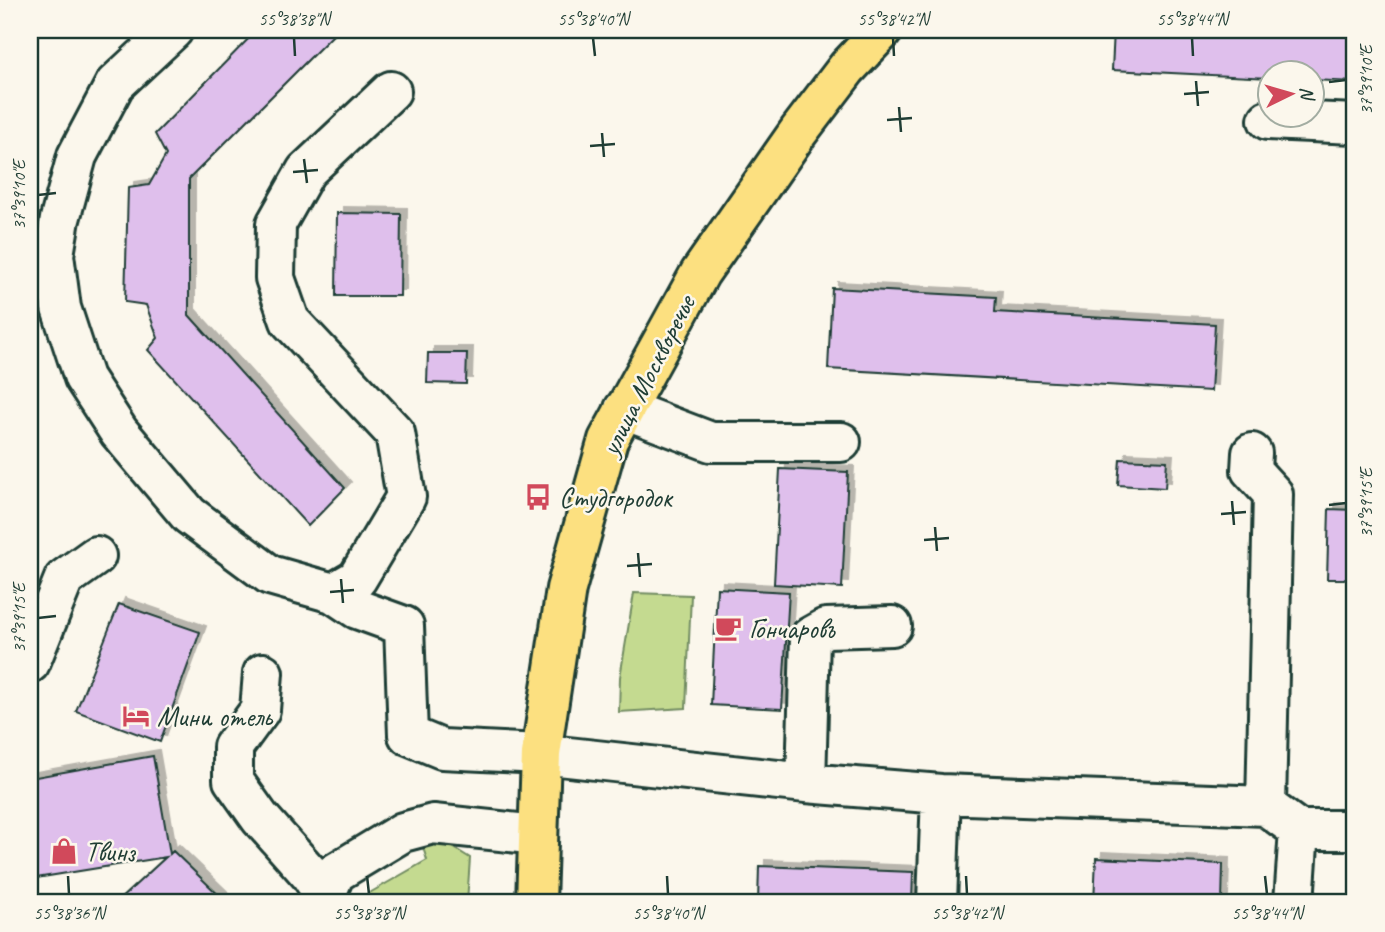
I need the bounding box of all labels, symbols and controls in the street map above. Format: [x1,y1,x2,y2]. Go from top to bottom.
text: 55°38'38"N [259,8,333,30]
text: 55°38'40"N [558,8,632,30]
text: 55°38'42"N [858,8,932,30]
text: 55°38'44"N [1157,8,1231,30]
text: 37°39'10"E [1355,43,1377,115]
north arrow [1256,60,1326,130]
text: N [1294,86,1320,103]
text: 37°39'10"E [8,158,30,230]
street label: улица Москворечье [591,288,704,463]
text: 37°39'15"E [1355,466,1377,538]
place label: Студгородок [559,480,674,515]
bus stop icon: Студгородок [523,482,553,512]
text: 37°39'15"E [8,581,30,653]
place label: Гончаровъ [749,611,836,646]
cafe icon: Гончаровъ [713,613,743,643]
place label: Мини отель [157,699,274,734]
hotel icon: Мини отель [121,701,151,731]
place label: Твинз [85,834,136,869]
shop icon: Твинз [49,836,79,866]
text: 55°38'36"N [34,902,108,924]
text: 55°38'38"N [334,902,408,924]
text: 55°38'40"N [633,902,707,924]
text: 55°38'42"N [932,902,1006,924]
text: 55°38'44"N [1232,902,1306,924]

